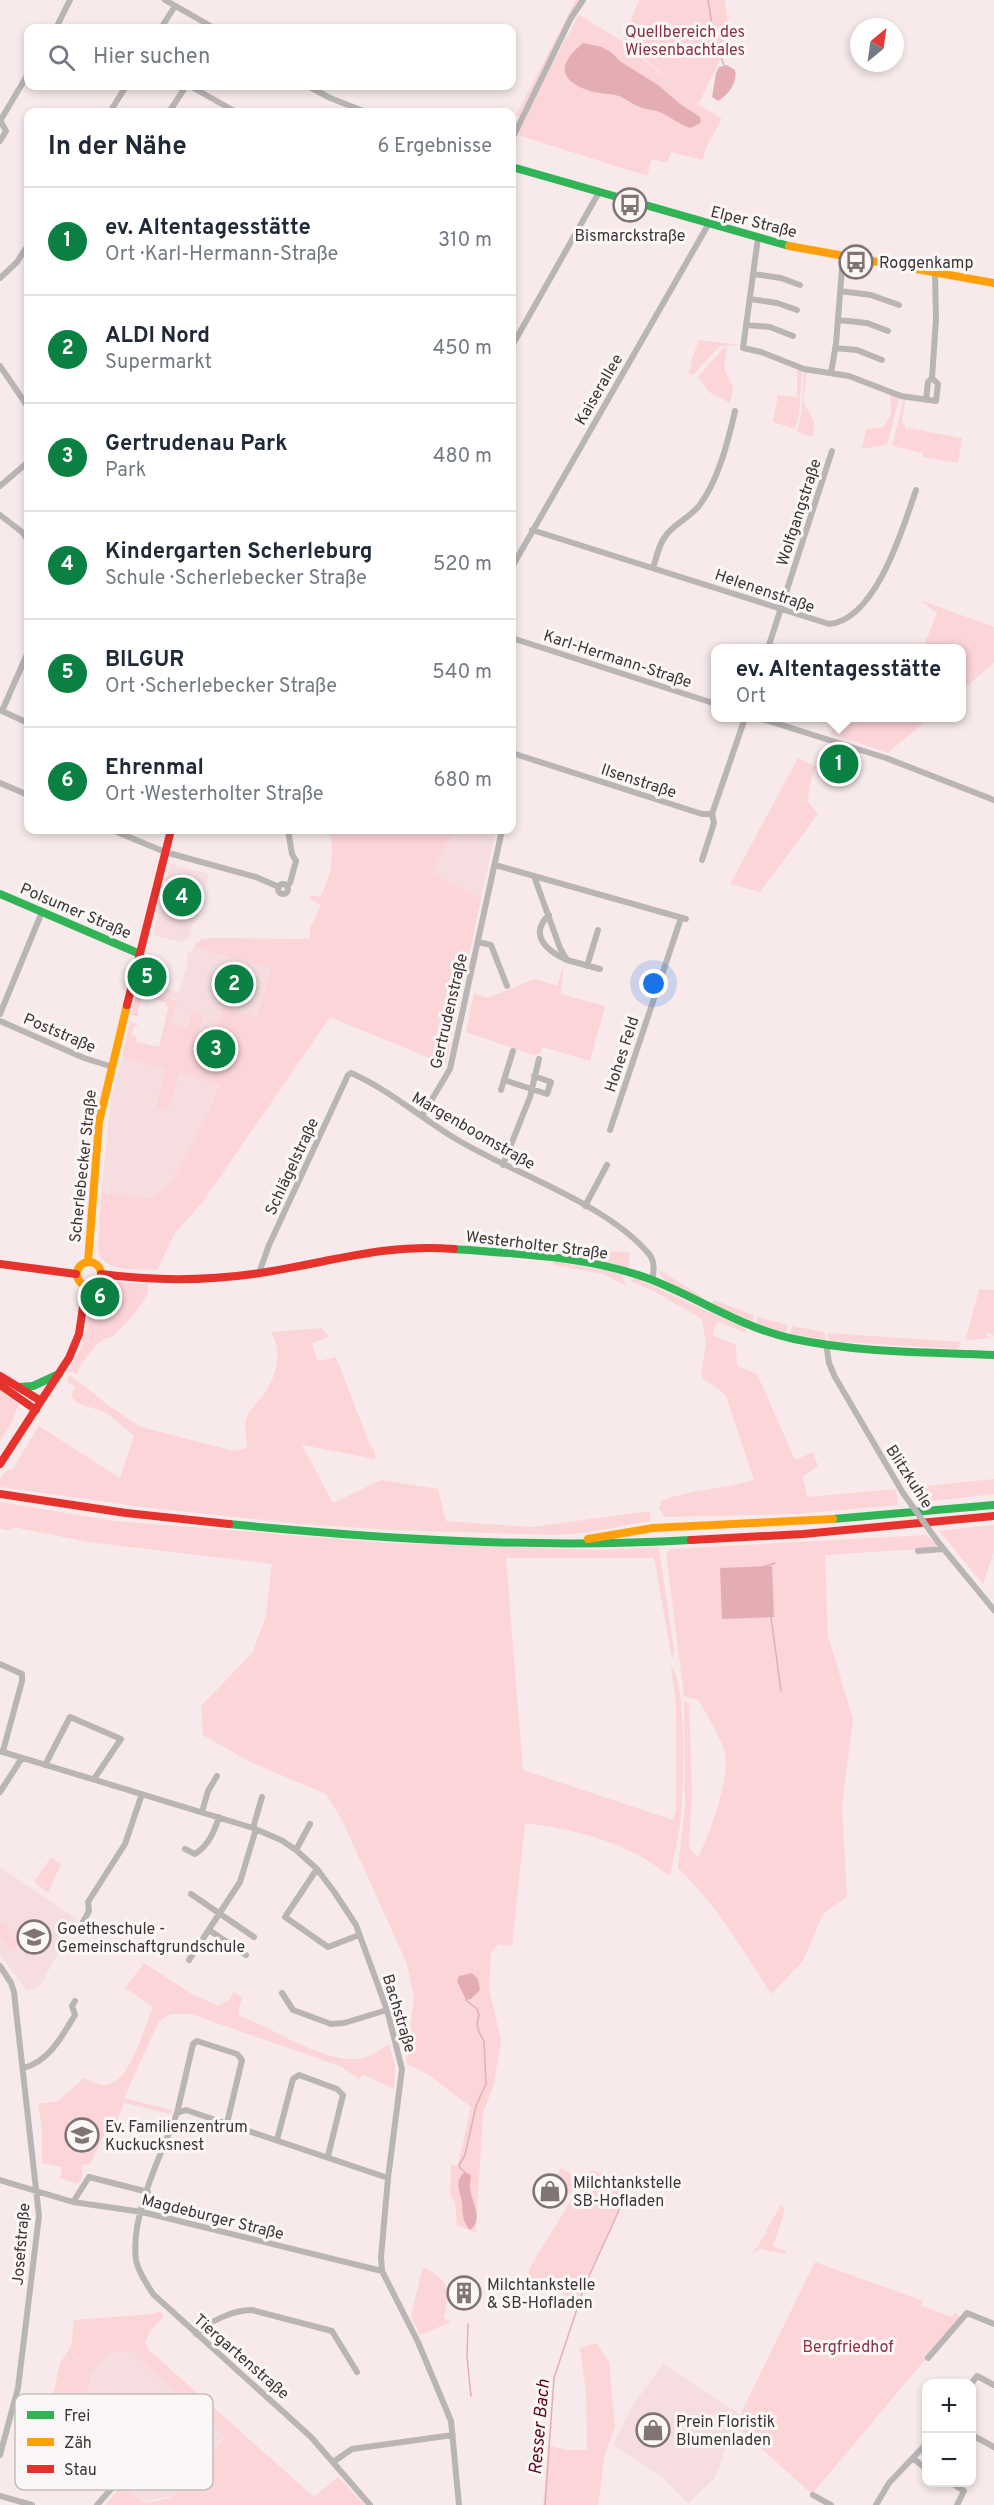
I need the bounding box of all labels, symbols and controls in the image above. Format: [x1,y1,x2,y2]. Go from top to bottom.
north arrow [850,18,904,72]
park label: Quellbereich des Wiesenbachtales [625,23,745,61]
search box [24,24,516,90]
icon: search [45,41,78,74]
text: Hier suchen [93,44,210,71]
text: In der Nähe [48,131,187,164]
text: 6 Ergebnisse [377,134,492,160]
bus stop icon: Bismarckstraße [612,187,648,223]
street label: Elper Straße [708,203,799,243]
text: ev. Altentagesstätte [105,215,311,242]
place label: Bismarckstraße [575,227,685,247]
text: 1 [64,228,72,254]
text: 310 m [438,228,492,254]
text: Ort · Karl-Hermann-Straße [105,242,338,268]
bus stop icon: Roggenkamp [838,244,874,280]
place label: Roggenkamp [879,254,974,274]
text: ALDI Nord [105,323,210,350]
text: 2 [61,336,74,362]
text: 450 m [433,336,492,362]
text: Supermarkt [105,350,212,376]
street label: Kaiserallee [571,351,628,429]
text: Gertrudenau Park [105,431,287,458]
text: 3 [62,444,74,470]
text: 480 m [433,444,492,470]
street label: Wolfgangstraße [773,456,827,569]
text: Park [105,458,146,484]
text: Kindergarten Scherleburg [105,539,373,566]
text: 4 [61,552,74,578]
text: 520 m [433,552,492,578]
street label: Helenenstraße [712,565,817,618]
text: Schule · Scherlebecker Straße [105,566,367,592]
street label: Karl-Hermann-Straße [541,626,694,693]
popup [711,644,966,722]
text: BILGUR [105,647,185,674]
text: ev. Altentagesstätte [736,657,941,684]
text: 5 [61,660,74,686]
text: 540 m [432,660,492,686]
text: Ort · Scherlebecker Straße [105,674,337,700]
text: Ort [736,684,766,710]
pin: 1 [820,742,858,786]
text: Ehrenmal [105,755,204,782]
street label: Ilsenstraße [598,760,679,804]
text: 6 [61,768,74,794]
text: 680 m [434,768,492,794]
text: Ort · Westerholter Straße [105,782,323,808]
pin: 4 [162,874,201,920]
street label: Polsumer Straße [17,879,134,944]
street label: Gertrudenstraße [427,952,473,1071]
pin: 5 [128,954,166,1000]
pin: 2 [214,962,254,1006]
your location [639,969,668,998]
street label: Poststraße [20,1010,98,1058]
street label: Hohes Feld [601,1014,645,1095]
pin: 3 [196,1026,236,1072]
street label: Margenboomstraße [408,1088,538,1175]
street label: Scherlebecker Straße [66,1089,102,1244]
street label: Schlägelstraße [262,1115,324,1219]
street label: Westerholter Straße [464,1227,609,1265]
pin: 6 [80,1274,120,1320]
street label: Blitzkuhle [880,1442,936,1513]
school or university icon: Goetheschule - Gemeinschaftgrundschule [16,1919,52,1955]
place label: Goetheschule - Gemeinschaftgrundschule [57,1920,245,1958]
street label: Bachstraße [377,1972,419,2055]
school or university icon: Ev. Familienzentrum Kuckucksnest [64,2117,100,2153]
place label: Ev. Familienzentrum Kuckucksnest [105,2118,248,2156]
shop icon: Milchtankstelle SB-Hofladen [532,2173,568,2209]
place label: Milchtankstelle SB-Hofladen [573,2174,681,2212]
street label: Magdeburger Straße [139,2191,286,2245]
street label: Josefstraße [8,2202,36,2286]
building icon: Milchtankstelle & SB-Hofladen [446,2275,482,2311]
place label: Milchtankstelle & SB-Hofladen [487,2276,595,2314]
street label: Tiergartenstraße [189,2310,293,2405]
park label: Bergfriedhof [802,2338,894,2358]
water label: Resser Bach [525,2378,556,2476]
map controls [922,2379,976,2487]
button: + [922,2379,976,2433]
legend [15,2394,213,2490]
text: Frei [64,2407,90,2427]
shop icon: Prein Floristik Blumenladen [635,2412,671,2448]
place label: Prein Floristik Blumenladen [676,2413,775,2451]
button: − [922,2433,976,2487]
text: Zäh [64,2434,92,2454]
text: Stau [64,2461,97,2481]

